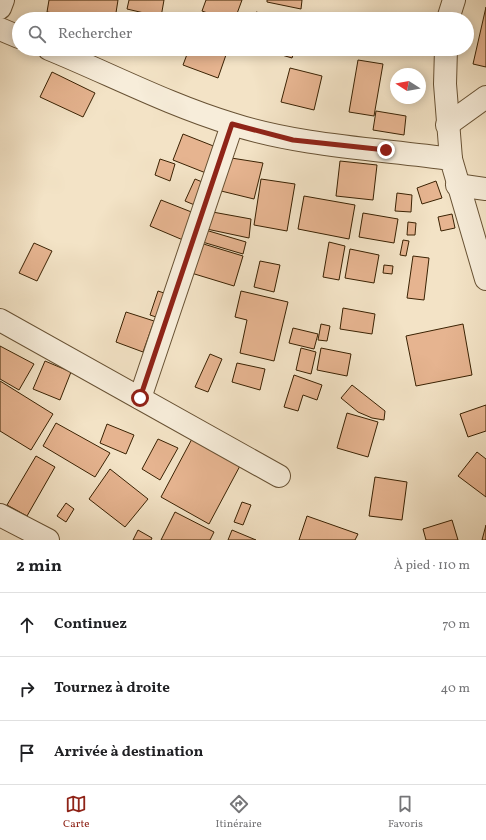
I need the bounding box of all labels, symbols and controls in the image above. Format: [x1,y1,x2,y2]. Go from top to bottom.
search box [12,12,474,56]
icon: search [26,23,48,45]
text: Rechercher [58,24,132,45]
north arrow [390,68,426,104]
route end [377,141,395,159]
route start [131,389,149,407]
text: 2 min [16,555,62,578]
text: À pied · 110 m [394,557,470,575]
icon: ahead [16,614,38,636]
text: Continuez [54,614,127,635]
text: 70 m [442,616,470,634]
icon: right [16,678,38,700]
text: Tournez à droite [54,678,170,699]
text: 40 m [441,680,470,698]
icon: arrive [16,742,38,764]
text: Arrivée à destination [54,742,203,763]
tab: Carte [63,793,89,832]
tab: Itinéraire [216,793,262,832]
tab: Favoris [388,793,423,832]

